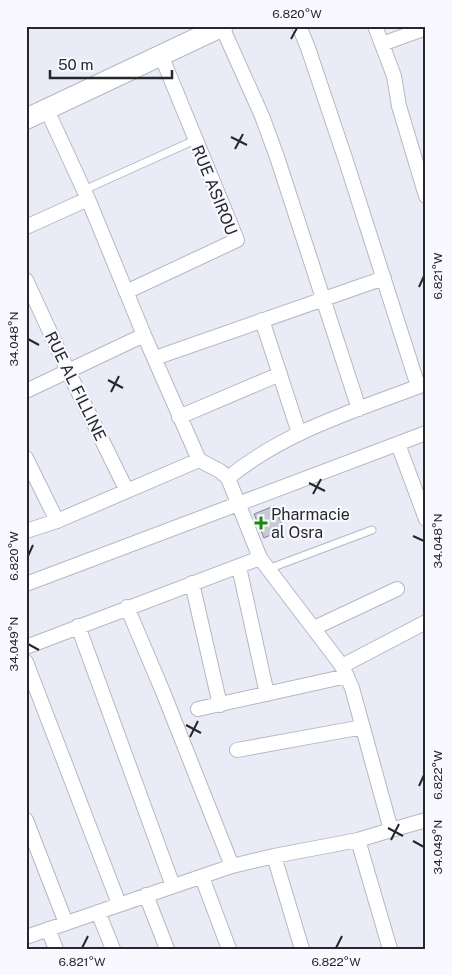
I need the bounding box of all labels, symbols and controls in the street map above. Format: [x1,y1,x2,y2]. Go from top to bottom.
text: 6.820°W [272,7,322,21]
scale bar [50,48,172,80]
text: 50 m [58,56,93,73]
street label: RUE ASIROU [188,142,241,238]
text: 6.821°W [431,252,445,299]
text: 34.048°N [7,311,21,367]
street label: RUE AL FILLINE [41,329,110,444]
place label: Pharmacie al Osra [271,505,350,542]
text: 34.048°N [431,513,445,569]
marker: Pharmacie al Osra [255,517,267,529]
text: 6.820°W [7,531,21,581]
text: 34.049°N [7,617,21,671]
text: 6.822°W [431,750,445,800]
text: 34.049°N [431,820,445,874]
text: 6.821°W [59,955,106,969]
text: 6.822°W [311,955,361,969]

